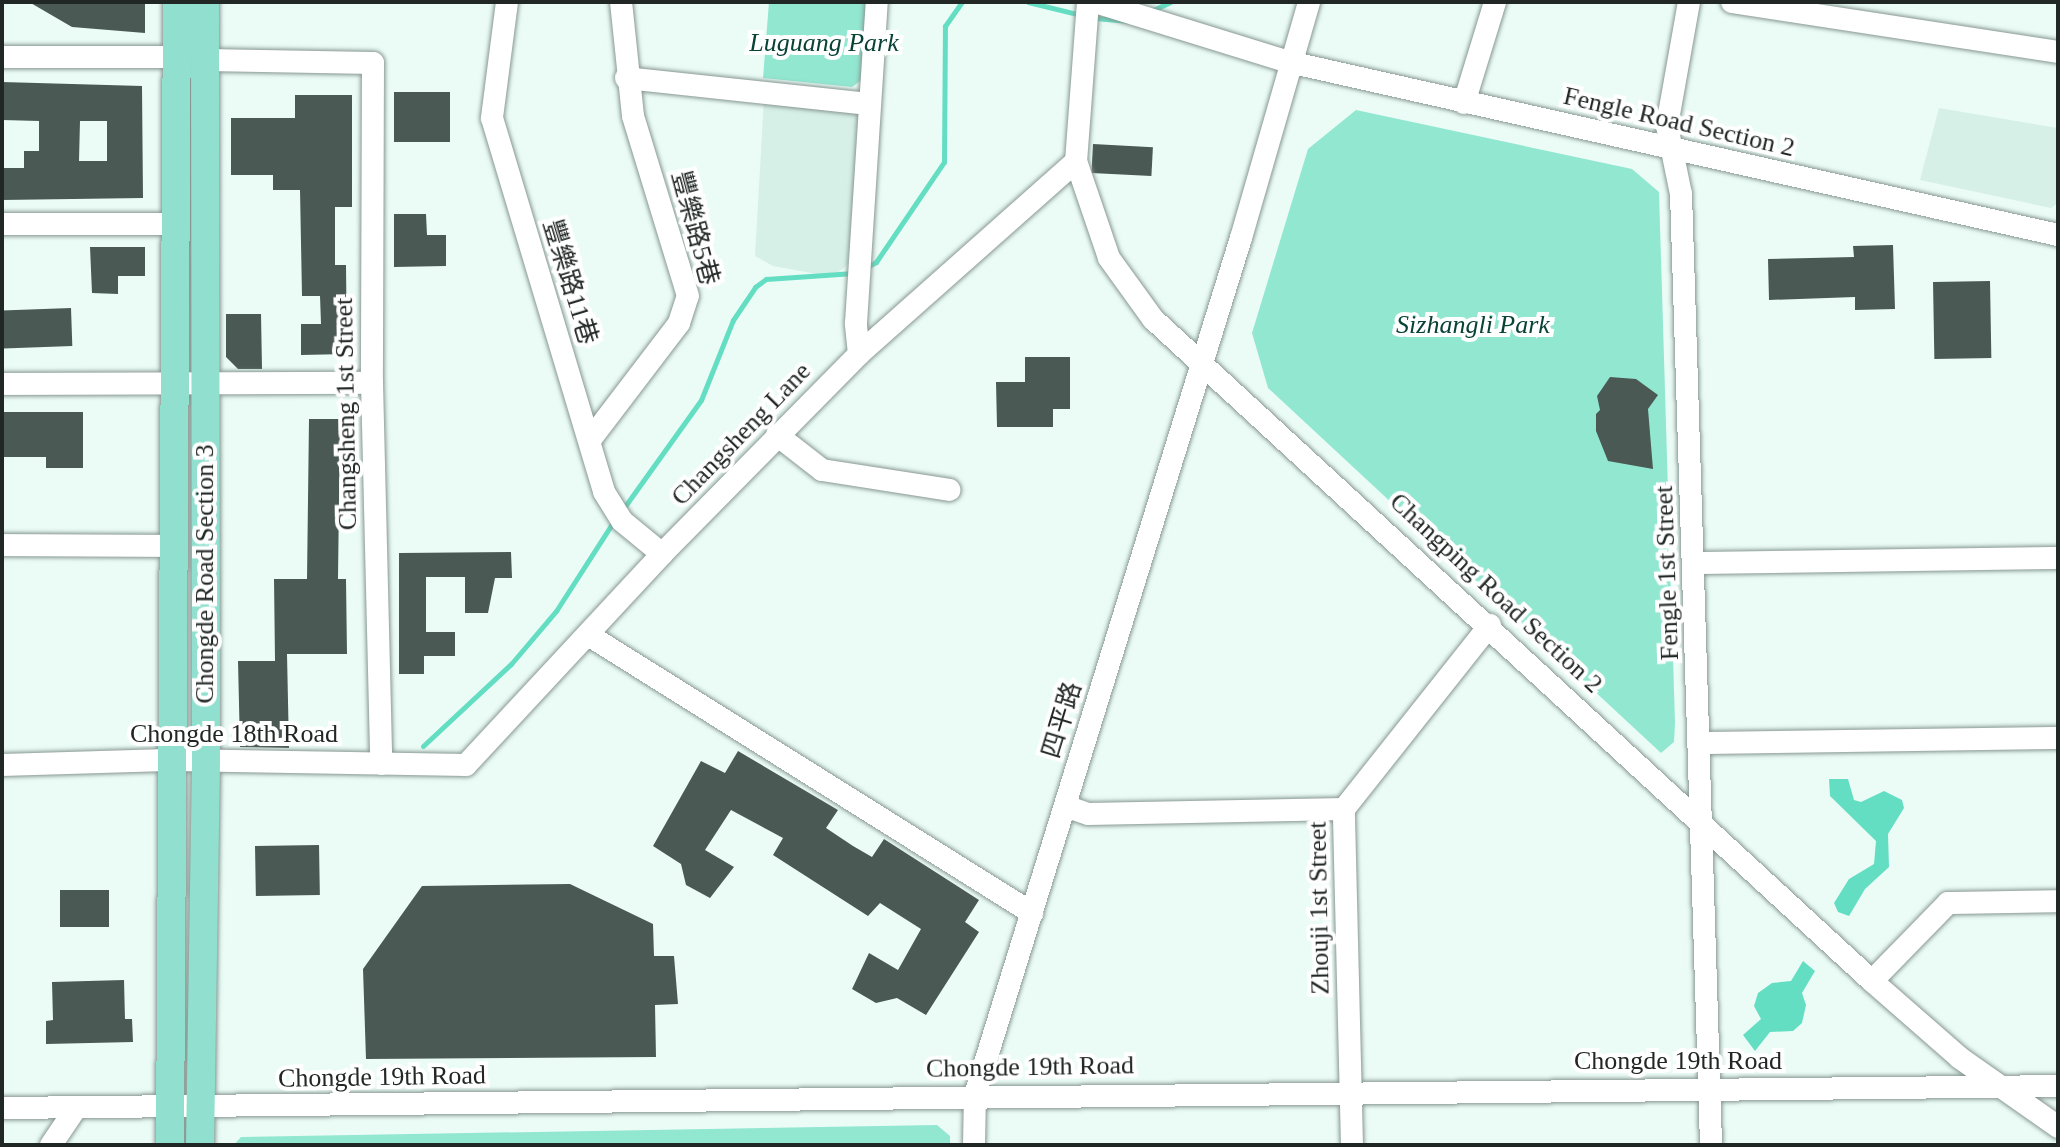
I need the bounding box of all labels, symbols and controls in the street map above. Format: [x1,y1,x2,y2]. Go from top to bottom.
park label: Luguang Park [749,27,899,59]
street label: Fengle Road Section 2 [1560,80,1798,164]
street label: 豐樂路5巷 [665,167,725,289]
street label: 豐樂路11巷 [536,216,604,348]
street label: Changsheng 1st Street [328,297,364,531]
park label: Sizhangli Park [1396,309,1550,341]
street label: Changsheng Lane [665,356,817,512]
street label: Chongde Road Section 3 [189,444,221,704]
street label: Fengle 1st Street [1648,485,1686,661]
street label: Changping Road Section 2 [1383,486,1609,700]
street label: 四平路 [1036,678,1088,762]
street label: Chongde 18th Road [130,718,338,750]
street label: Zhouji 1st Street [1302,821,1336,995]
street label: Chongde 19th Road [1574,1045,1782,1077]
street label: Chongde 19th Road [926,1050,1134,1084]
street label: Chongde 19th Road [278,1060,486,1094]

